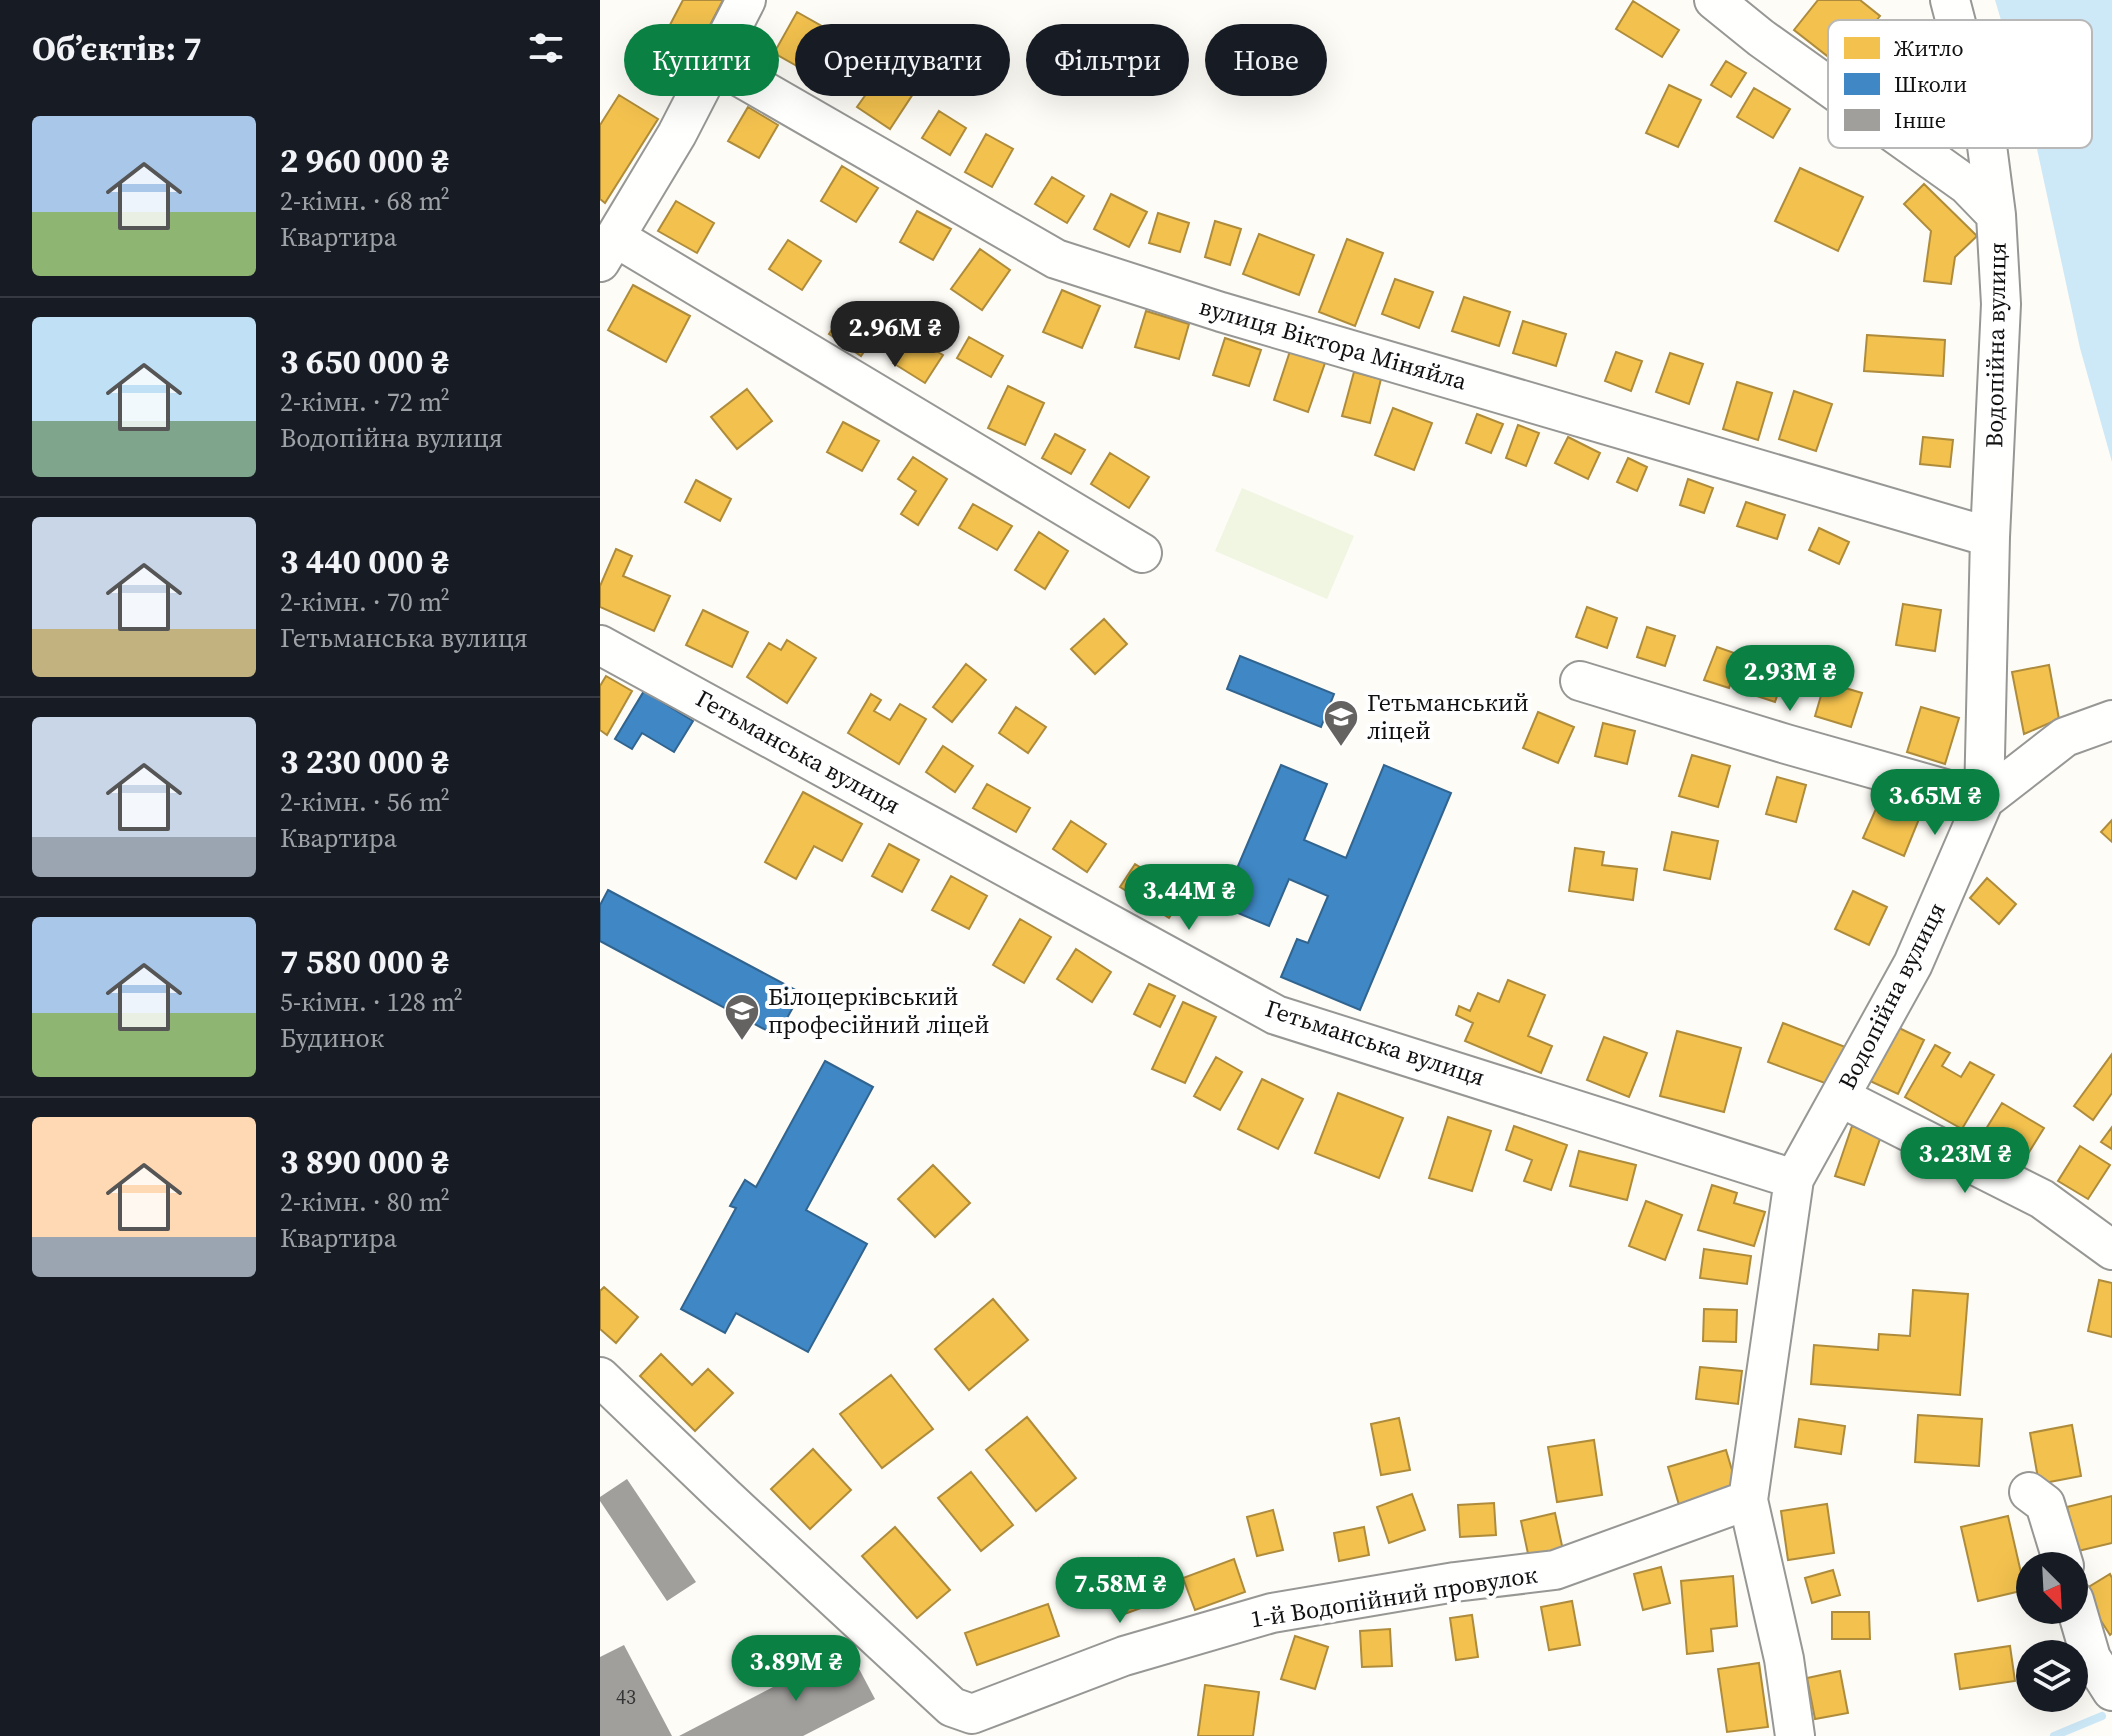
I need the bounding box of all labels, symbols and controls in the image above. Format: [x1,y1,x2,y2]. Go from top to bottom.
legend [1828,20,2092,148]
chip: Купити [624,24,779,96]
chip: Орендувати [795,24,1010,96]
chip: Фільтри [1026,24,1189,96]
chip: Нове [1205,24,1327,96]
text: Об’єктів: 7 [32,25,202,71]
icon: filters [524,26,568,70]
text: Житло [1894,33,1964,63]
text: Школи [1894,69,1967,99]
text: Інше [1894,105,1946,135]
text: 2 960 000 ₴ [280,137,449,183]
icon: home [96,148,192,244]
text: 2-кімн. · 68 m² [280,183,450,219]
text: Квартира [280,219,397,255]
street label: Водопійна вулиця [1977,242,2014,448]
street label: вулиця Віктора Міняйла [1196,290,1471,398]
pin: 2.96M ₴ [821,301,969,369]
text: 2.96M ₴ [848,309,942,345]
text: 3 650 000 ₴ [280,338,449,384]
icon: home [96,349,192,445]
text: 2-кімн. · 72 m² [280,384,450,420]
text: Водопійна вулиця [280,420,503,456]
text: 3 440 000 ₴ [280,538,449,584]
icon: home [96,549,192,645]
text: 2-кімн. · 70 m² [280,584,450,620]
text: Гетьманська вулиця [280,620,528,656]
pin: 2.93M ₴ [1716,645,1864,713]
text: 2.93M ₴ [1743,653,1837,689]
street label: Гетьманська вулиця [690,682,906,821]
place label: Гетьманський ліцей [1367,686,1529,747]
school or university icon: Гетьманський ліцей [1322,698,1360,748]
text: 3 230 000 ₴ [280,738,449,784]
icon: home [96,749,192,845]
pin: 3.65M ₴ [1861,769,2009,837]
text: 3.65M ₴ [1888,777,1982,813]
text: 2-кімн. · 56 m² [280,784,450,820]
text: Квартира [280,820,397,856]
pin: 3.44M ₴ [1115,864,1263,932]
text: 3.44M ₴ [1142,872,1236,908]
street label: Водопійна вулиця [1830,897,1953,1095]
text: 7 580 000 ₴ [280,938,449,984]
icon: home [96,949,192,1045]
place label: Білоцерківський професійний ліцей [768,980,990,1041]
text: 5-кімн. · 128 m² [280,984,463,1020]
street label: Гетьманська вулиця [1261,991,1489,1094]
school or university icon: Білоцерківський професійний ліцей [723,992,761,1042]
text: Будинок [280,1020,384,1056]
pin: 3.23M ₴ [1891,1127,2039,1195]
text: 3.23M ₴ [1918,1135,2012,1171]
text: 3 890 000 ₴ [280,1138,449,1184]
icon: home [96,1149,192,1245]
text: 2-кімн. · 80 m² [280,1184,450,1220]
text: Квартира [280,1220,397,1256]
north arrow [2016,1552,2088,1624]
map controls [2016,1552,2088,1712]
pin: 7.58M ₴ [1046,1557,1194,1625]
street label: 1-й Водопійний провулок [1248,1558,1540,1635]
text: 7.58M ₴ [1073,1565,1167,1601]
pin: 3.89M ₴ [722,1635,870,1703]
button: layers [2016,1640,2088,1712]
text: 3.89M ₴ [749,1643,843,1679]
house number: 43 [616,1683,636,1711]

